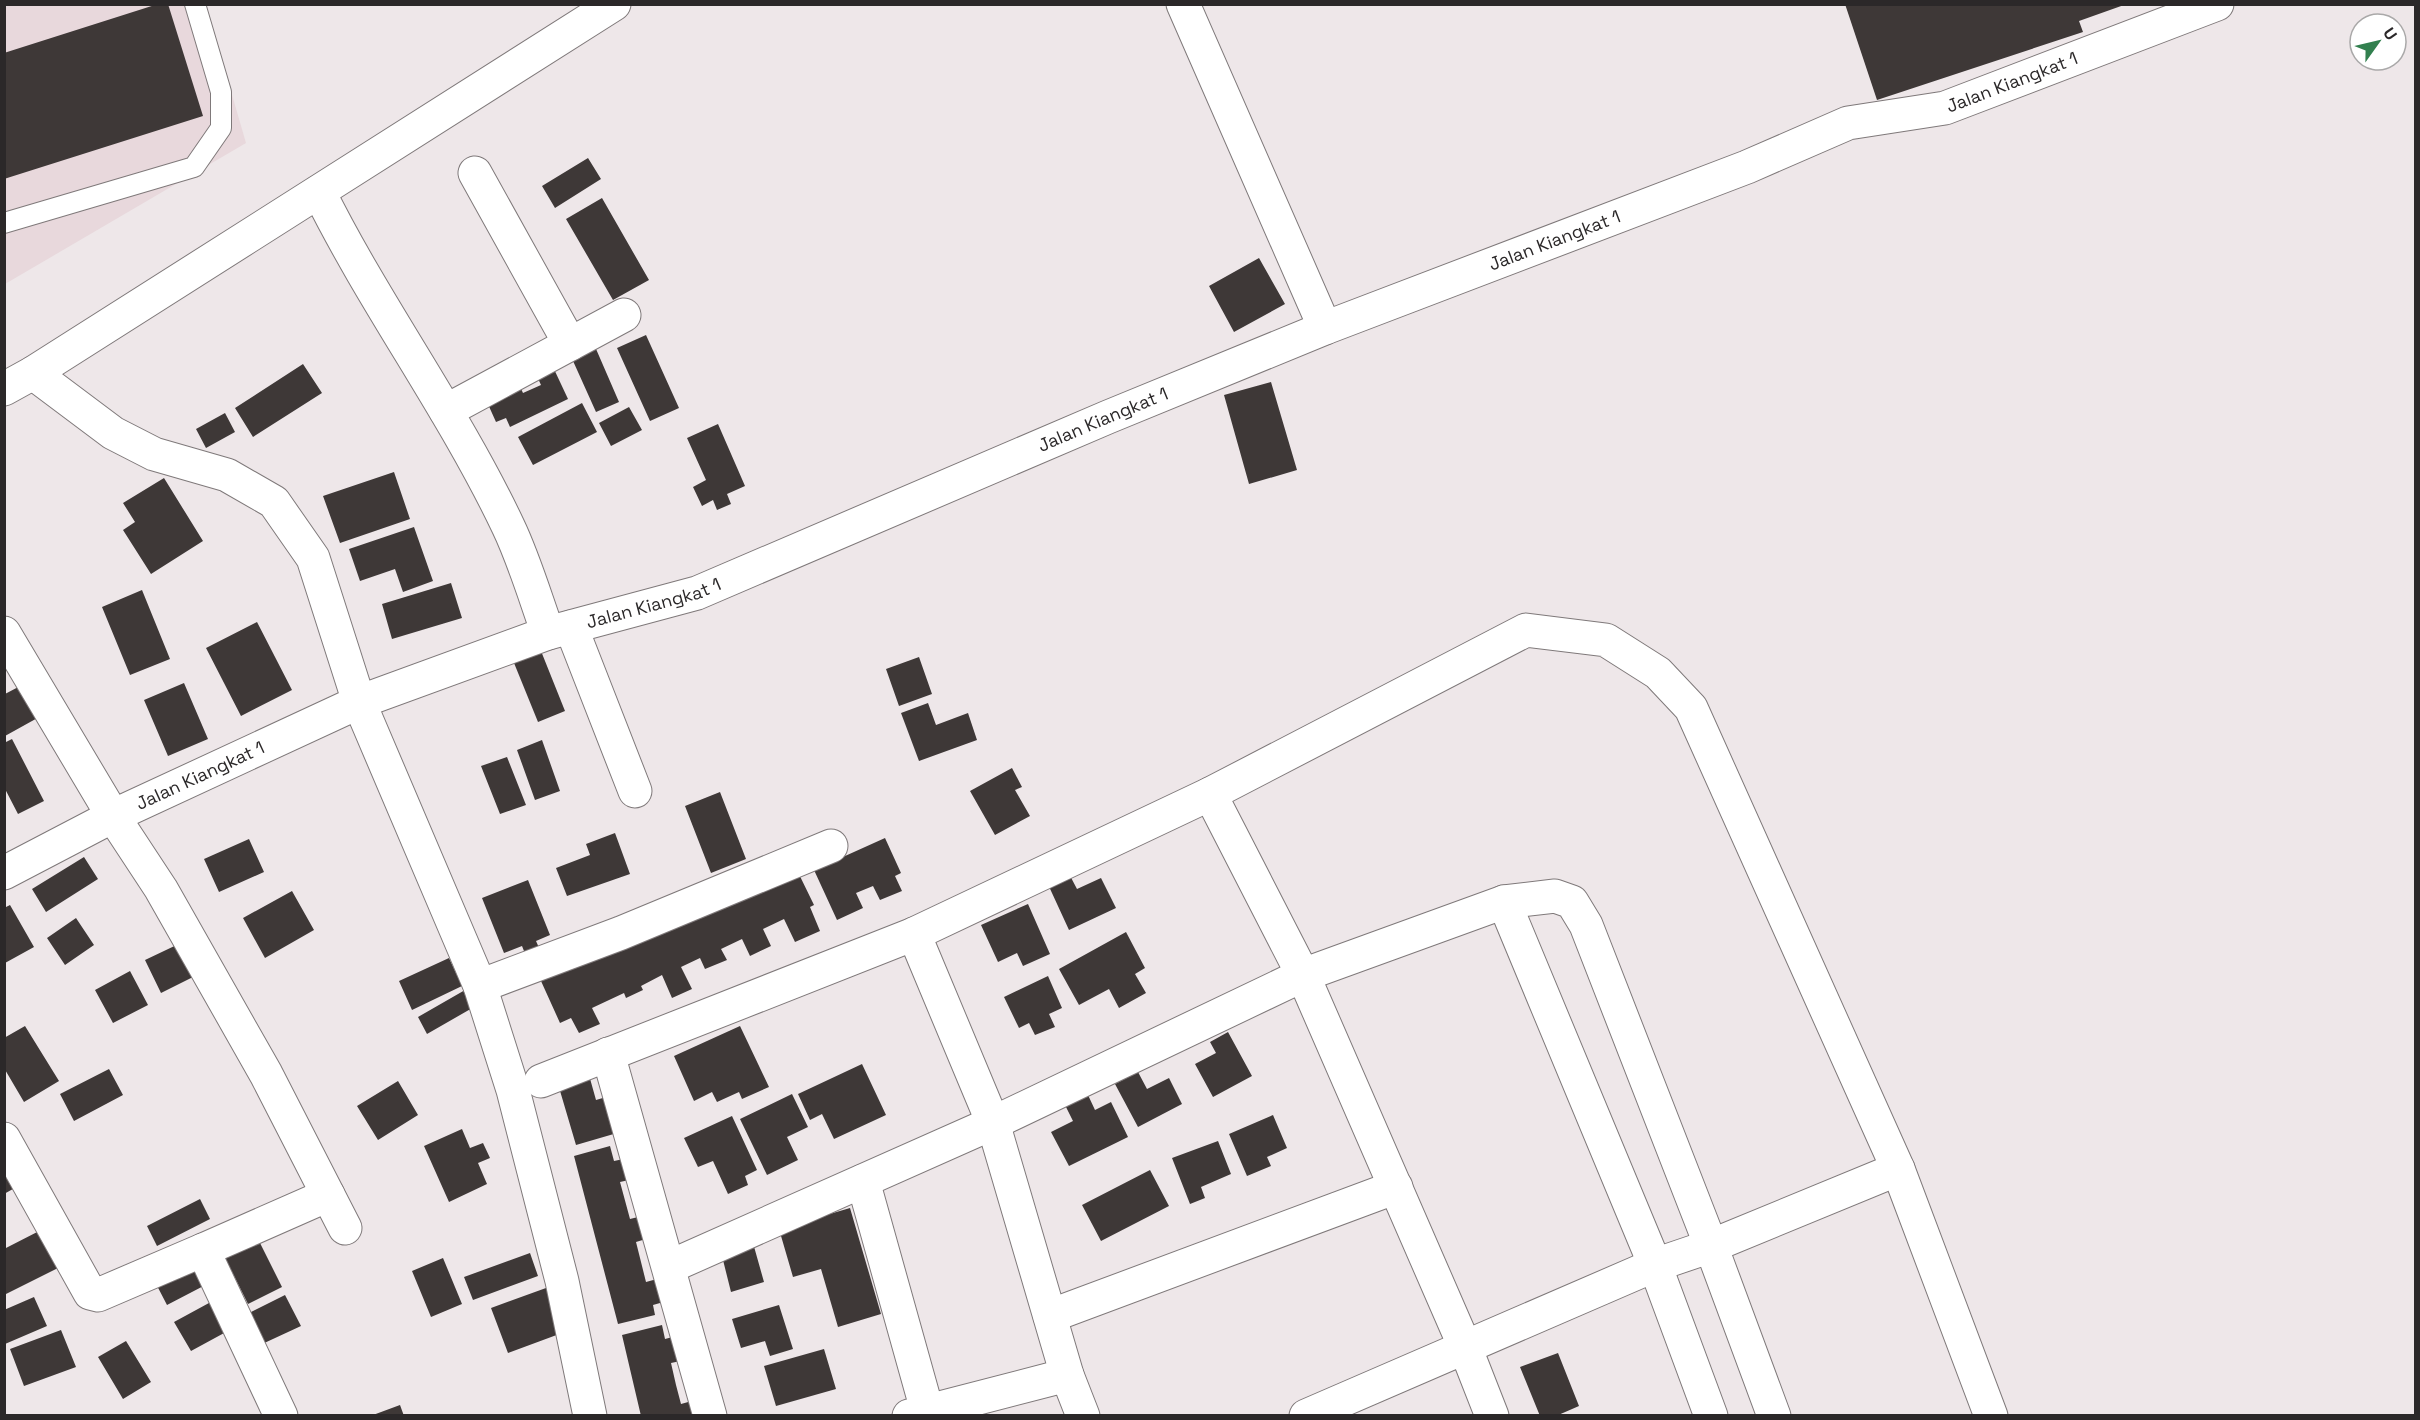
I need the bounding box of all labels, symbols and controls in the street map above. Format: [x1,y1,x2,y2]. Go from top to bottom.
north arrow [2348,12,2408,72]
text: U [2378,24,2402,44]
street label: Jalan Kiangkat 1 [1943,46,2081,117]
street label: Jalan Kiangkat 1 [1485,204,1624,275]
street label: Jalan Kiangkat 1 [1034,382,1171,457]
street label: Jalan Kiangkat 1 [584,572,724,633]
street label: Jalan Kiangkat 1 [132,735,268,815]

